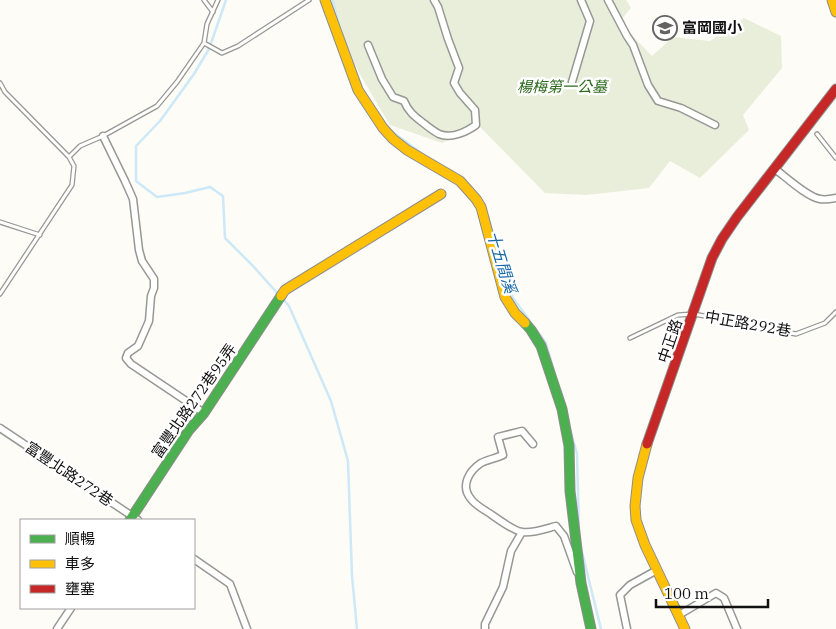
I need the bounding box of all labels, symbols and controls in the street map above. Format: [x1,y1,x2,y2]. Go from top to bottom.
school or university icon: 富岡國小 [652,15,678,41]
place label: 富岡國小 [682,18,743,37]
park label: 楊梅第一公墓 [517,77,610,96]
water label: 十五間溪 [483,228,522,297]
street label: 中正路292巷 [704,307,793,340]
street label: 中正路 [653,316,686,365]
street label: 富豐北路272巷95弄 [147,340,240,461]
street label: 富豐北路272巷 [22,437,117,510]
legend [20,519,195,609]
text: 順暢 [65,529,95,548]
text: 車多 [65,554,95,573]
scale bar [656,576,768,608]
text: 壅塞 [65,579,95,598]
text: 100 m [664,584,709,603]

